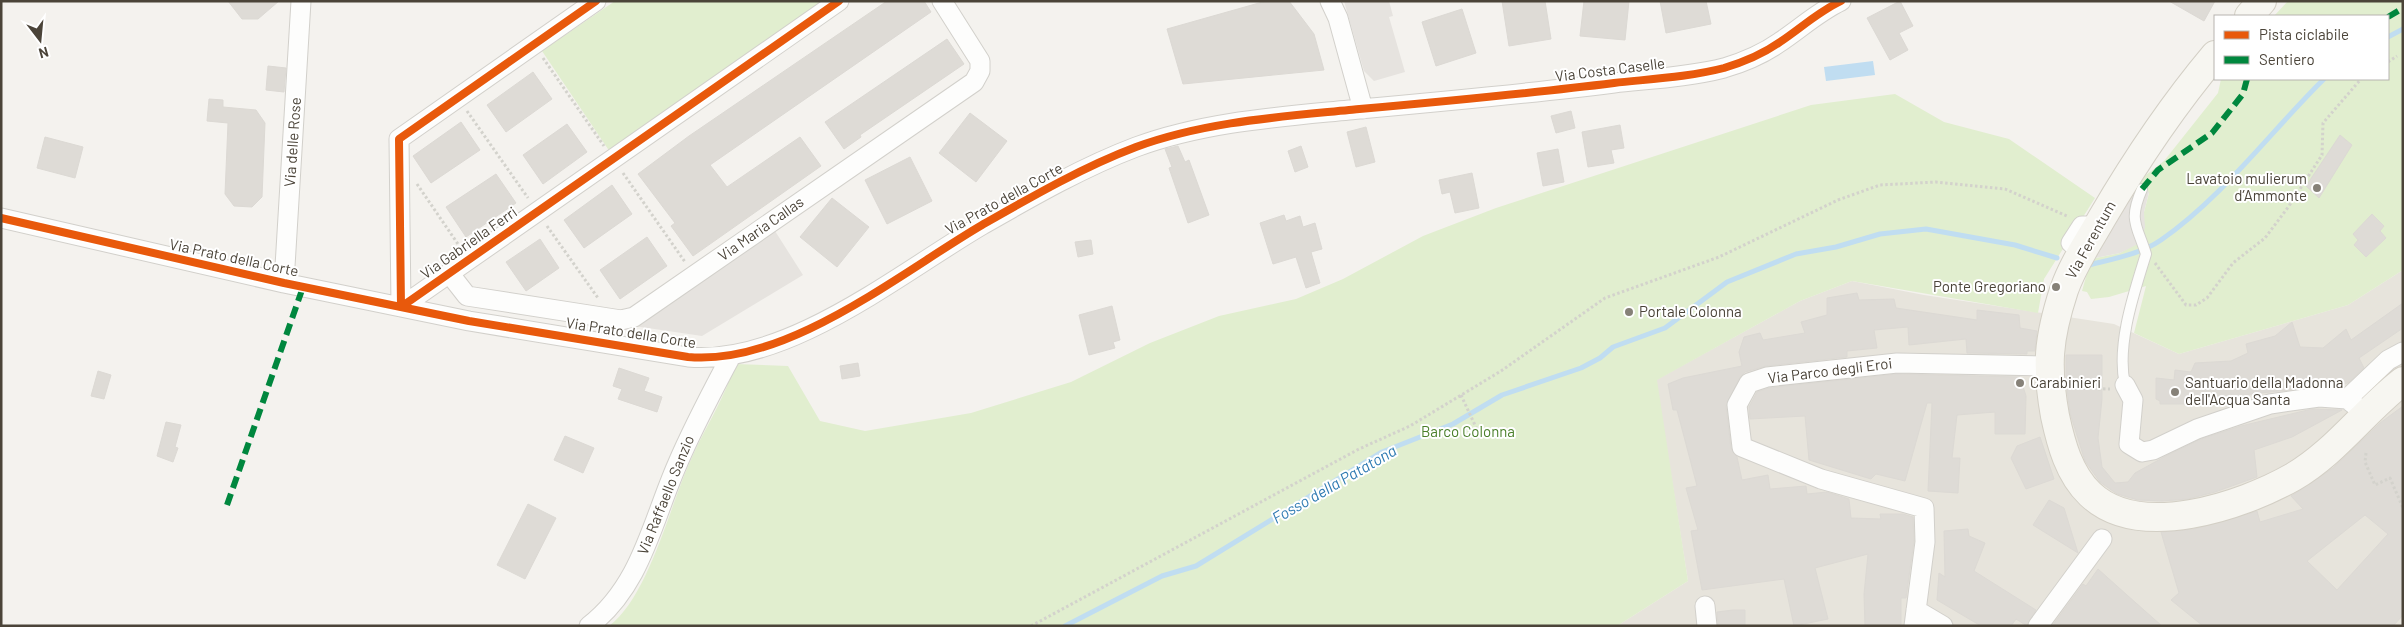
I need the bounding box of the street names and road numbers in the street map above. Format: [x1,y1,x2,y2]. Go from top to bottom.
street label: Via Costa Caselle [1554,53,1666,85]
street label: Via delle Rose [280,96,304,187]
street label: Via Prato della Corte [942,158,1065,238]
street label: Via Maria Callas [714,192,807,264]
street label: Via Ferentum [2061,197,2119,282]
street label: Via Gabriella Ferri [417,202,520,282]
street label: Via Prato della Corte [168,235,300,280]
street label: Via Prato della Corte [565,313,698,351]
street label: Via Parco degli Eroi [1767,353,1893,387]
street label: Via Raffaello Sanzio [633,432,697,557]

